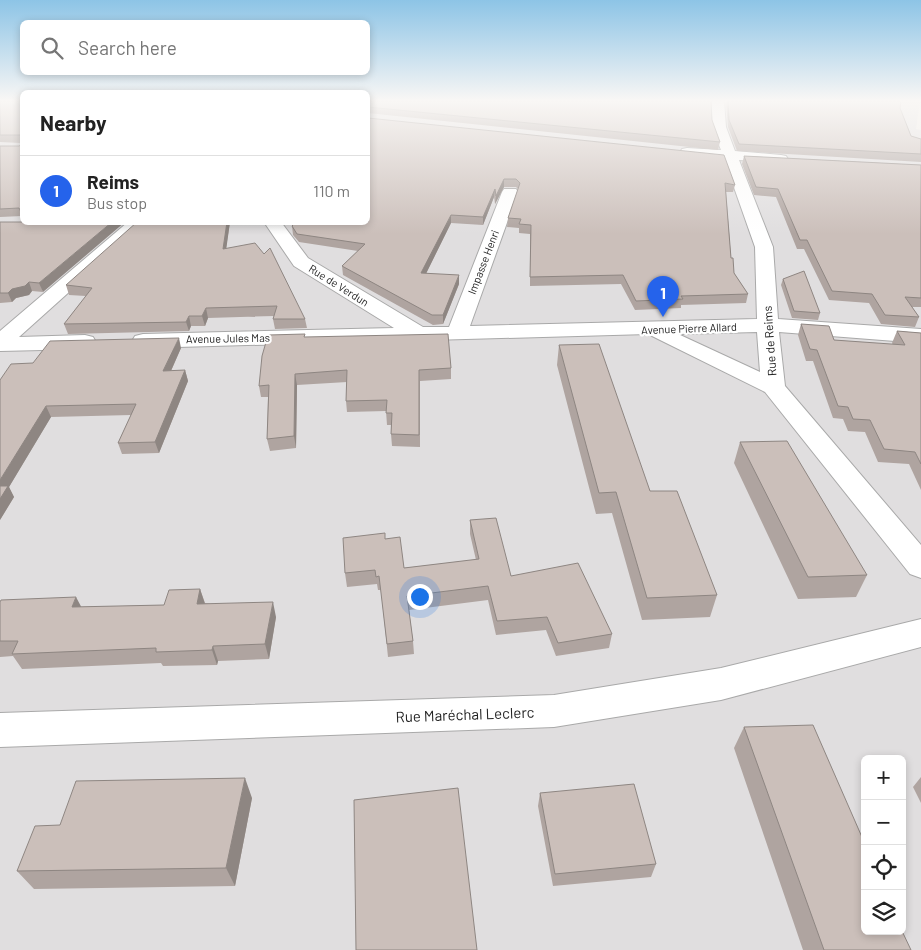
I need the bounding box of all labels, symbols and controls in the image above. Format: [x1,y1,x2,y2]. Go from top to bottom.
search box [20,20,370,75]
icon: search [38,34,66,62]
text: Search here [78,36,177,59]
text: Nearby [40,110,106,135]
text: Reims [87,170,139,193]
text: 1 [53,181,59,200]
text: 110 m [313,181,350,200]
text: Bus stop [87,193,147,212]
street label: Impasse Henri [465,228,501,296]
street label: Rue de Verdun [307,261,371,309]
pin: 1 [647,276,679,317]
street label: Rue de Reims [760,305,778,377]
street label: Avenue Pierre Allard [641,320,737,336]
street label: Avenue Jules Mas [186,331,270,345]
your location [407,584,433,610]
street label: Rue Maréchal Leclerc [395,703,535,725]
map controls [861,755,906,935]
button: + [861,755,906,800]
button: − [861,800,906,845]
button: locate [861,845,906,890]
button: layers [861,890,906,935]

